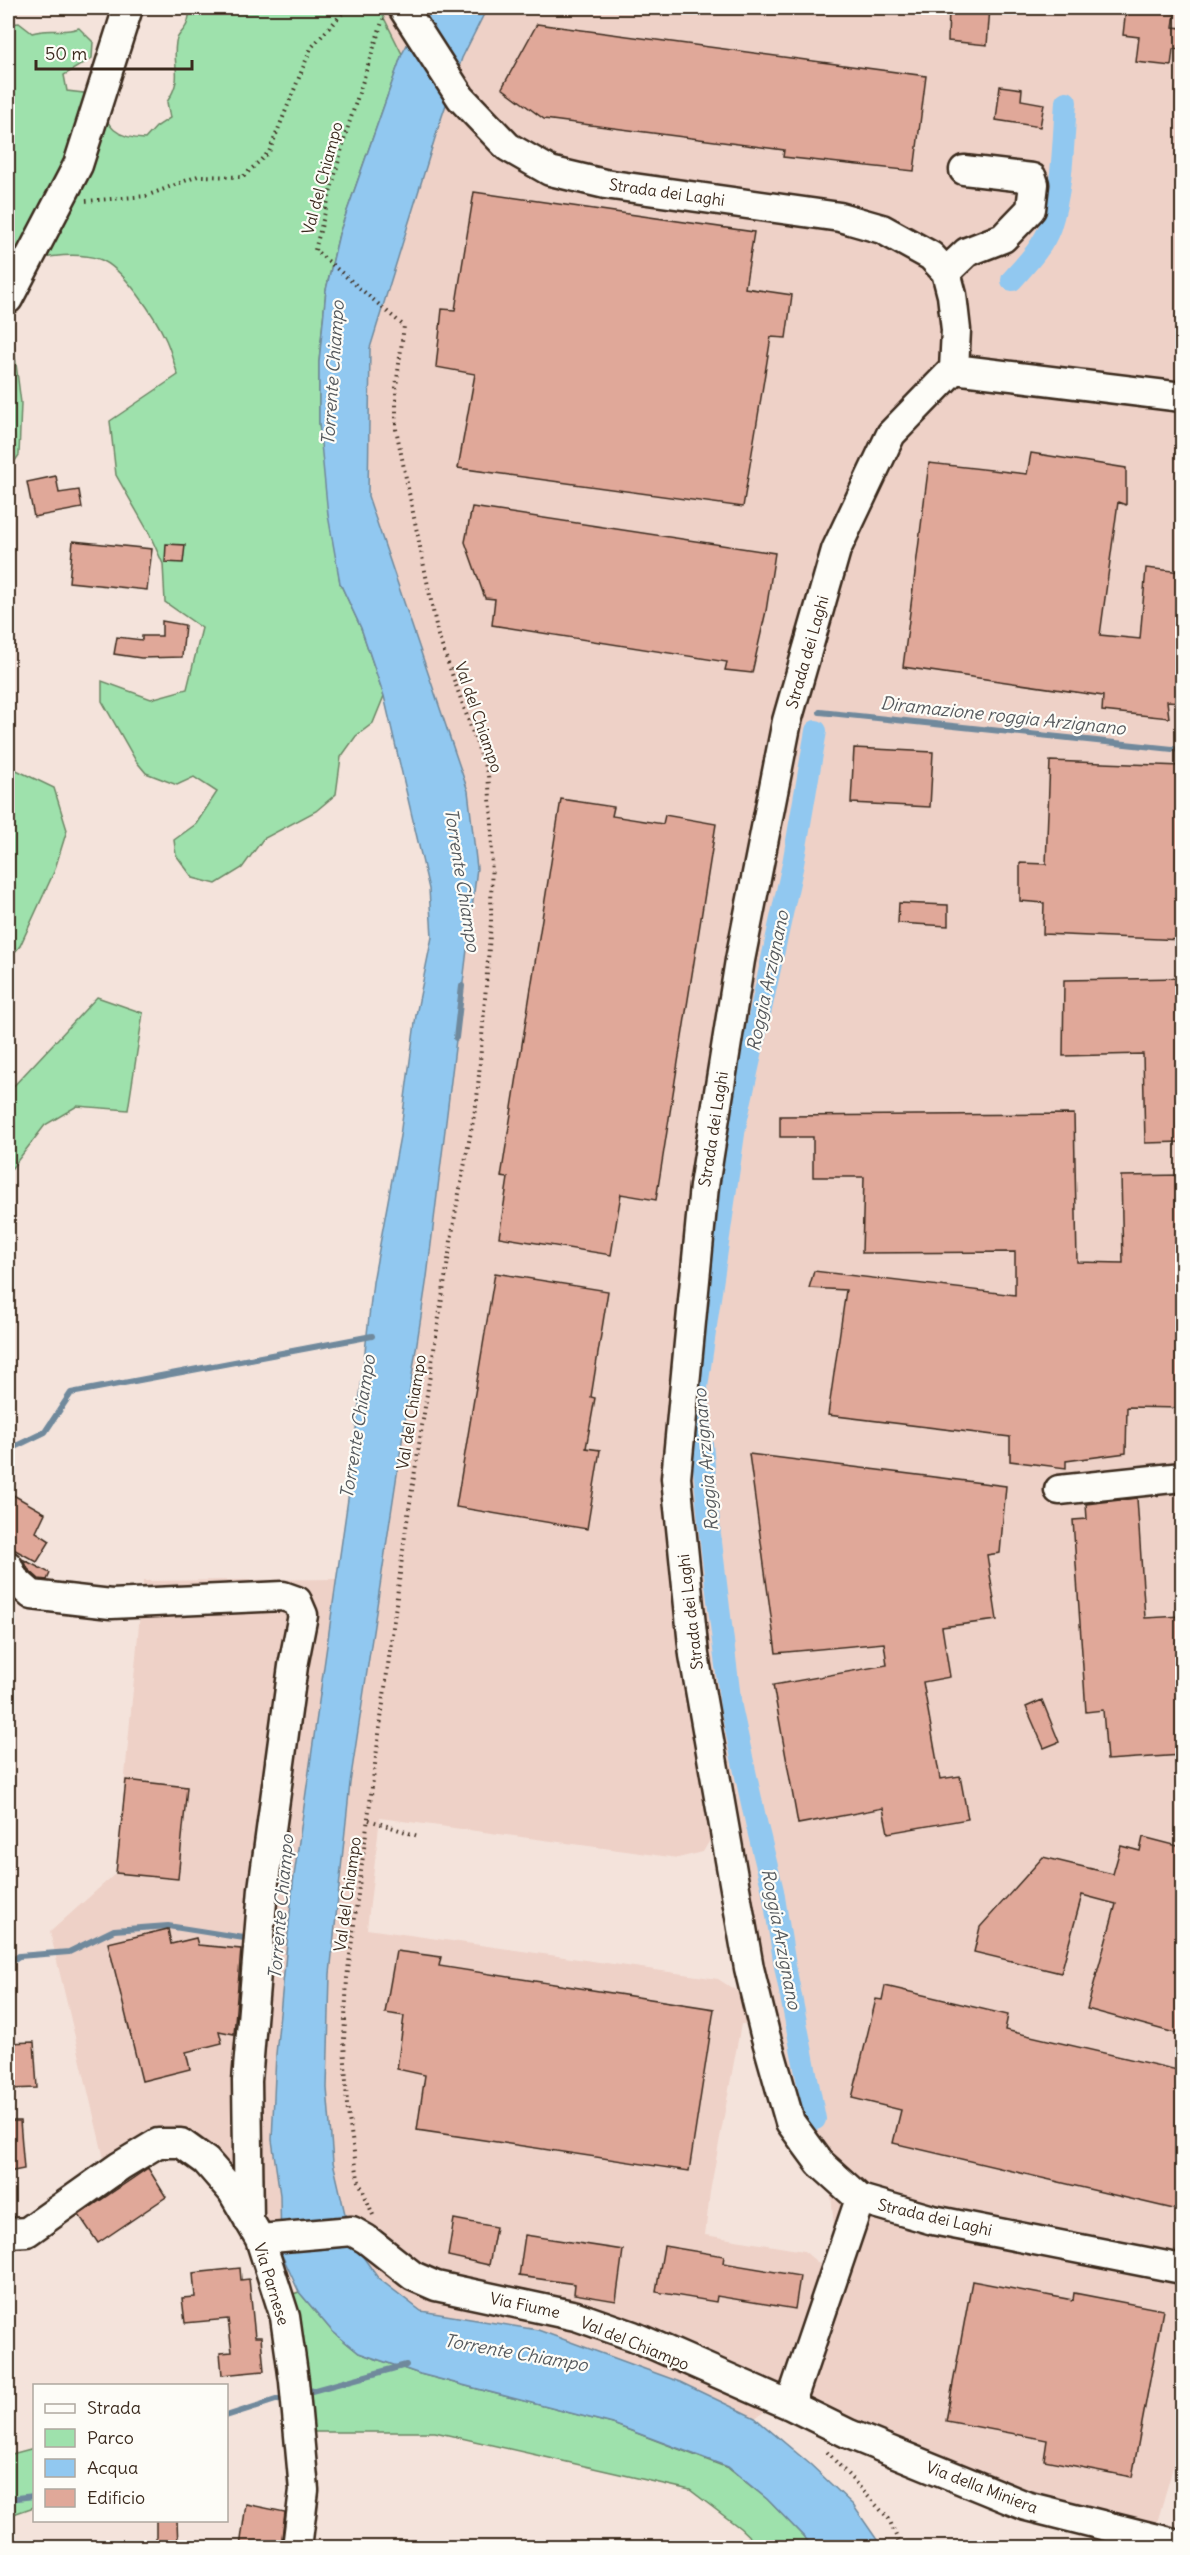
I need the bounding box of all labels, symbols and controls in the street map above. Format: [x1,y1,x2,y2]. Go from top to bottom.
scale bar [36,33,192,71]
text: 50 m [45,42,87,65]
street label: Val del Chiampo [297,119,347,237]
street label: Strada dei Laghi [608,174,726,210]
water label: Torrente Chiampo [316,299,349,446]
street label: Strada dei Laghi [781,593,833,711]
street label: Val del Chiampo [451,659,507,775]
water label: Diramazione roggia Arzignano [879,691,1128,740]
water label: Torrente Chiampo [440,806,485,954]
water label: Roggia Arzignano [741,908,794,1053]
street label: Strada dei Laghi [694,1070,732,1188]
water label: Torrente Chiampo [335,1353,380,1500]
street label: Val del Chiampo [392,1353,430,1471]
water label: Roggia Arzignano [688,1387,723,1532]
street label: Strada dei Laghi [673,1553,707,1671]
water label: Torrente Chiampo [263,1833,298,1980]
street label: Val del Chiampo [329,1835,365,1953]
water label: Roggia Arzignano [757,1867,807,2012]
street label: Strada dei Laghi [876,2194,994,2240]
street label: Via Parnese [250,2240,294,2328]
street label: Via Fiume [488,2288,562,2322]
street label: Val del Chiampo [578,2312,692,2374]
water label: Torrente Chiampo [443,2329,590,2377]
legend [33,2384,228,2522]
text: Strada [87,2396,141,2419]
text: Parco [87,2426,134,2449]
text: Acqua [87,2456,138,2479]
street label: Via della Miniera [923,2457,1041,2517]
text: Edificio [87,2486,145,2509]

